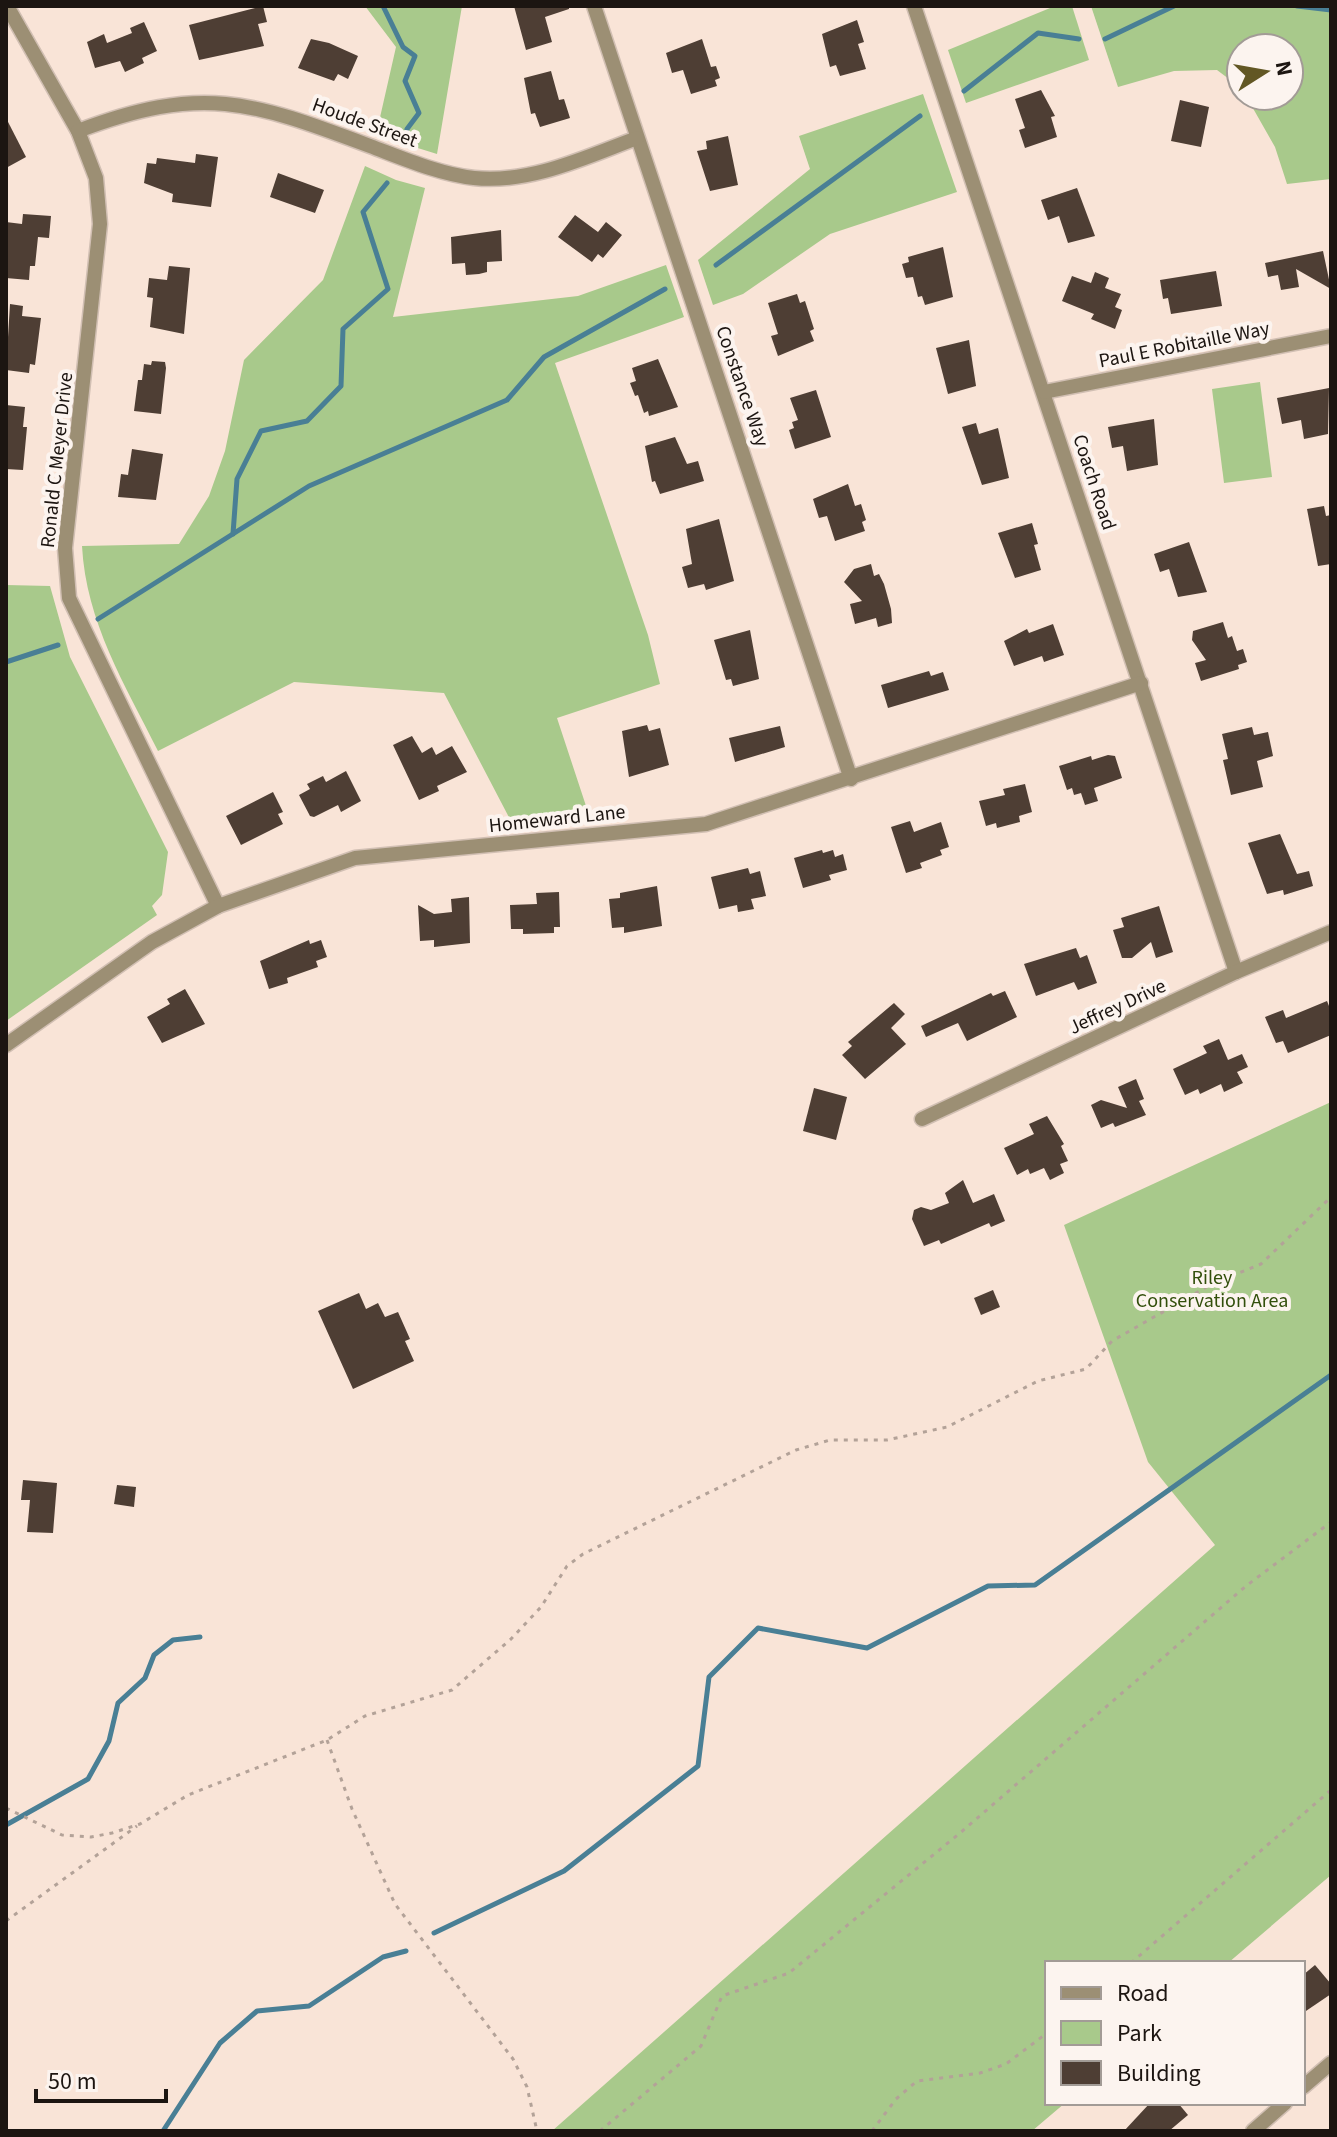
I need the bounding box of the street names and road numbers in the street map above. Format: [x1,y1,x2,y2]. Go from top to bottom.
street label: Houde Street [308,91,421,155]
street label: Paul E Robitaille Way [1096,315,1273,375]
street label: Constance Way [708,322,776,451]
street label: Ronald C Meyer Drive [34,371,80,549]
street label: Coach Road [1065,431,1123,534]
street label: Homeward Lane [487,798,627,840]
street label: Jeffrey Drive [1064,972,1171,1042]

